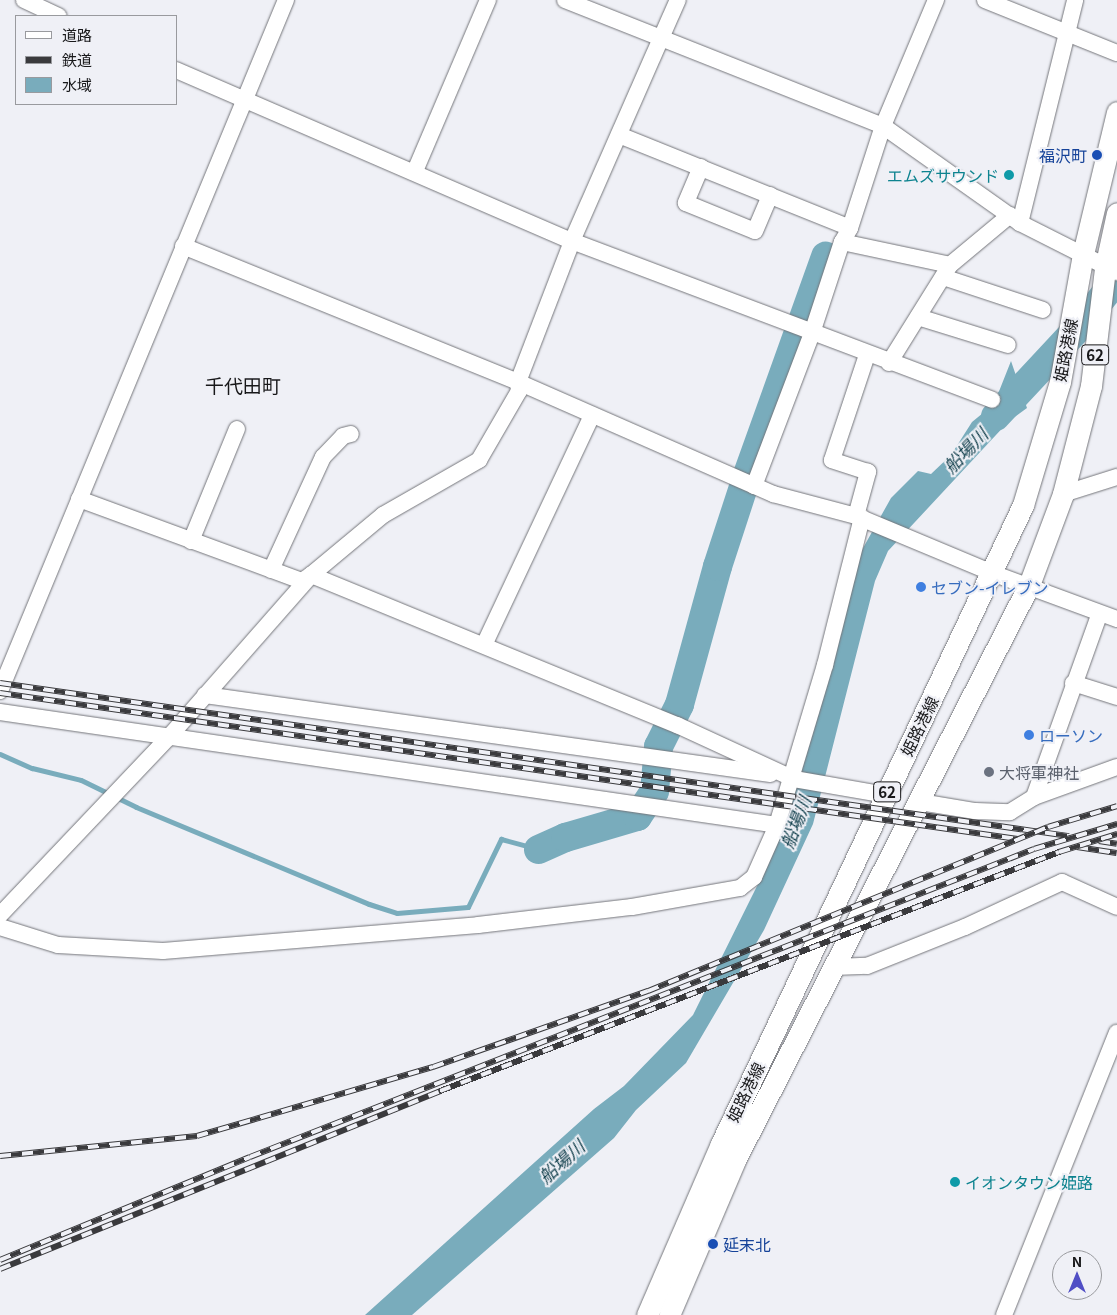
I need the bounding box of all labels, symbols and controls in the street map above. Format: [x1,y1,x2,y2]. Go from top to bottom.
legend [15,15,178,105]
text: 道路 [62,24,92,45]
text: 鉄道 [62,49,92,70]
text: 水域 [62,74,92,95]
place label: 福沢町 [1039,145,1087,165]
marker: 福沢町 [1091,149,1103,161]
place label: エムズサウンド [887,165,999,185]
marker: エムズサウンド [1003,169,1015,181]
street label: 姫路港線 [1049,317,1081,383]
road number: 62 [1080,342,1110,368]
district label: 千代田町 [205,374,281,396]
water label: 船場川 [938,423,992,477]
place label: セブン-イレブン [931,577,1049,597]
marker: セブン-イレブン [915,581,927,593]
street label: 姫路港線 [896,693,942,759]
place label: ローソン [1039,725,1103,745]
marker: ローソン [1023,729,1035,741]
place label: 大将軍神社 [999,762,1079,782]
marker: 大将軍神社 [983,766,995,778]
road number: 62 [872,780,902,804]
water label: 船場川 [775,793,815,851]
street label: 姫路港線 [722,1059,768,1125]
water label: 船場川 [534,1135,588,1187]
place label: イオンタウン姫路 [965,1172,1093,1192]
marker: イオンタウン姫路 [949,1176,961,1188]
place label: 延末北 [723,1234,771,1254]
marker: 延末北 [707,1238,719,1250]
north arrow [1052,1250,1102,1300]
text: N [1072,1251,1082,1271]

